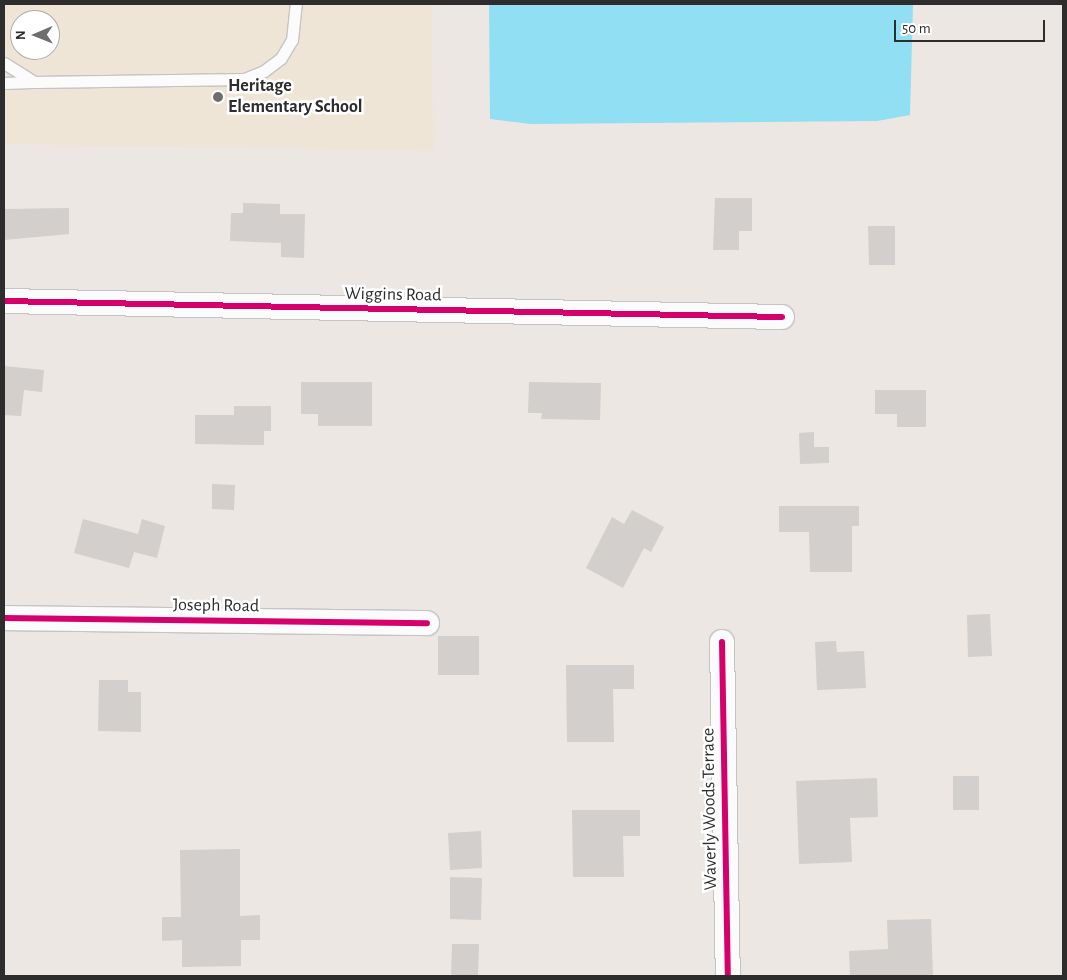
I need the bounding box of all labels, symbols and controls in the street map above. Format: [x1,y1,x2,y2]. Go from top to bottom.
north arrow [10,10,60,60]
scale bar [897,10,1048,42]
text: 50 m [902,21,931,36]
text: N [14,30,28,40]
place label: Heritage Elementary School [228,76,363,118]
marker: Heritage Elementary School [212,91,224,103]
street label: Wiggins Road [344,283,442,307]
street label: Joseph Road [173,594,259,618]
street label: Waverly Woods Terrace [698,728,722,890]

